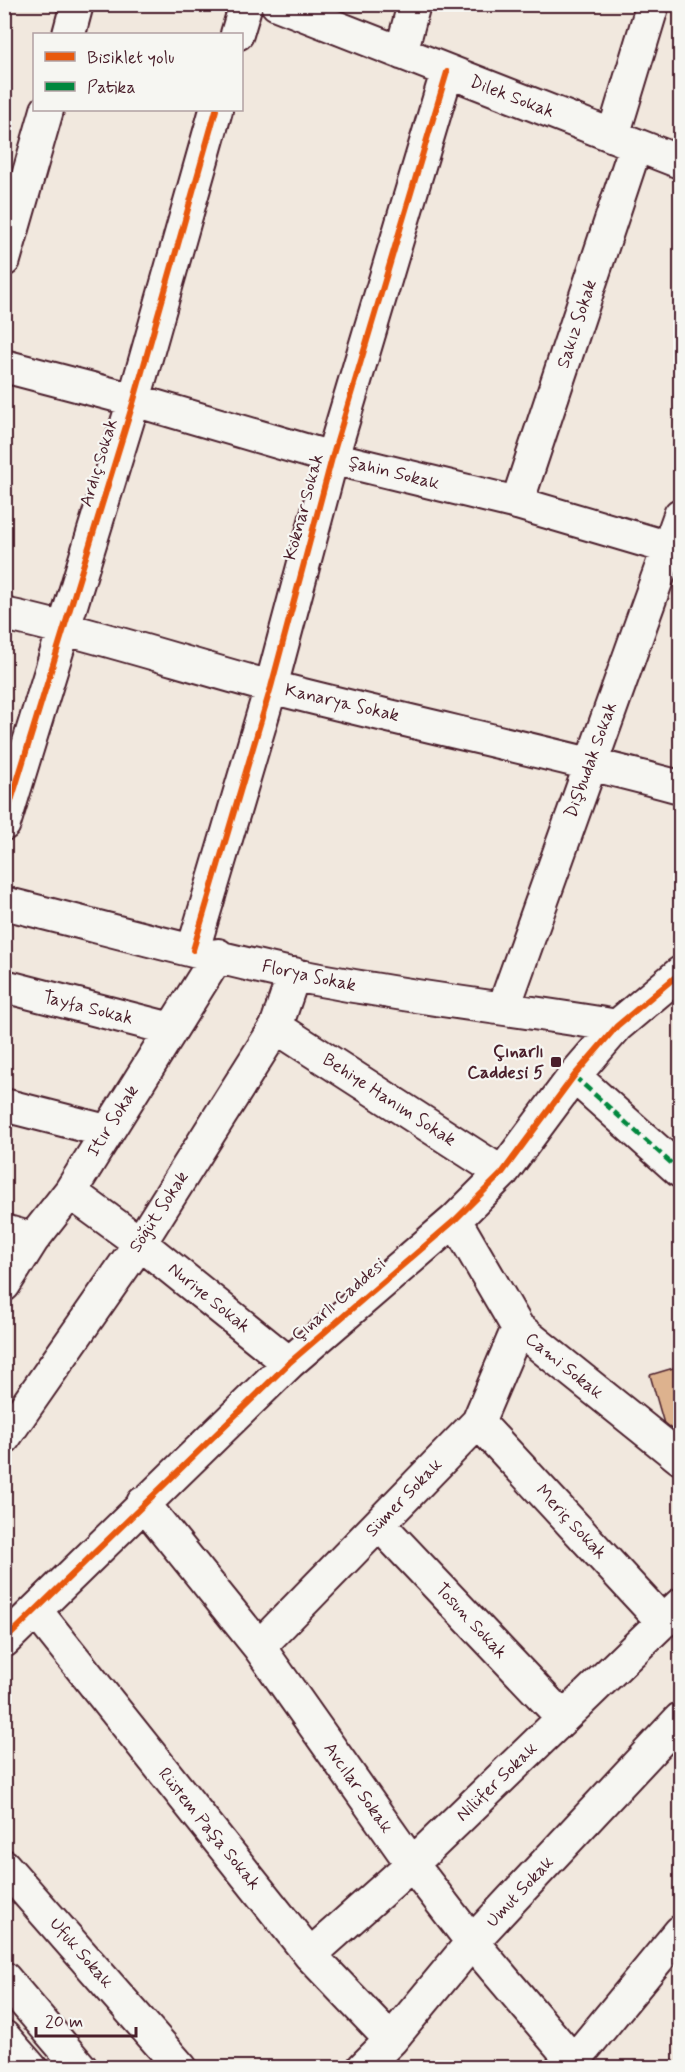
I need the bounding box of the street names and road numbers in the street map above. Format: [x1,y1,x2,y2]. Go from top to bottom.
street label: Dilek Sokak [466,70,558,124]
street label: Sakız Sokak [551,277,603,371]
street label: Ardıç Sokak [74,416,124,510]
street label: Şahin Sokak [346,450,442,496]
street label: Köknar Sokak [278,451,330,563]
street label: Kanarya Sokak [282,678,402,728]
street label: Dişbudak Sokak [559,699,623,821]
street label: Florya Sokak [260,954,358,998]
street label: Tayfa Sokak [40,985,136,1031]
street label: Behiye Hanım Sokak [318,1048,460,1152]
street label: Itır Sokak [81,1080,145,1162]
street label: Söğüt Sokak [124,1167,194,1257]
street label: Çınarlı Caddesi [287,1253,391,1347]
street label: Nuriye Sokak [163,1257,255,1339]
street label: Cami Sokak [520,1327,608,1405]
street label: Sümer Sokak [360,1453,448,1543]
street label: Meriç Sokak [530,1479,612,1565]
street label: Tosun Sokak [430,1578,512,1664]
street label: Nilüfer Sokak [451,1737,543,1827]
street label: Avcılar Sokak [318,1738,398,1838]
street label: Rüstem Paşa Sokak [152,1763,266,1895]
street label: Umut Sokak [481,1851,559,1933]
street label: Ufuk Sokak [44,1913,118,1993]

